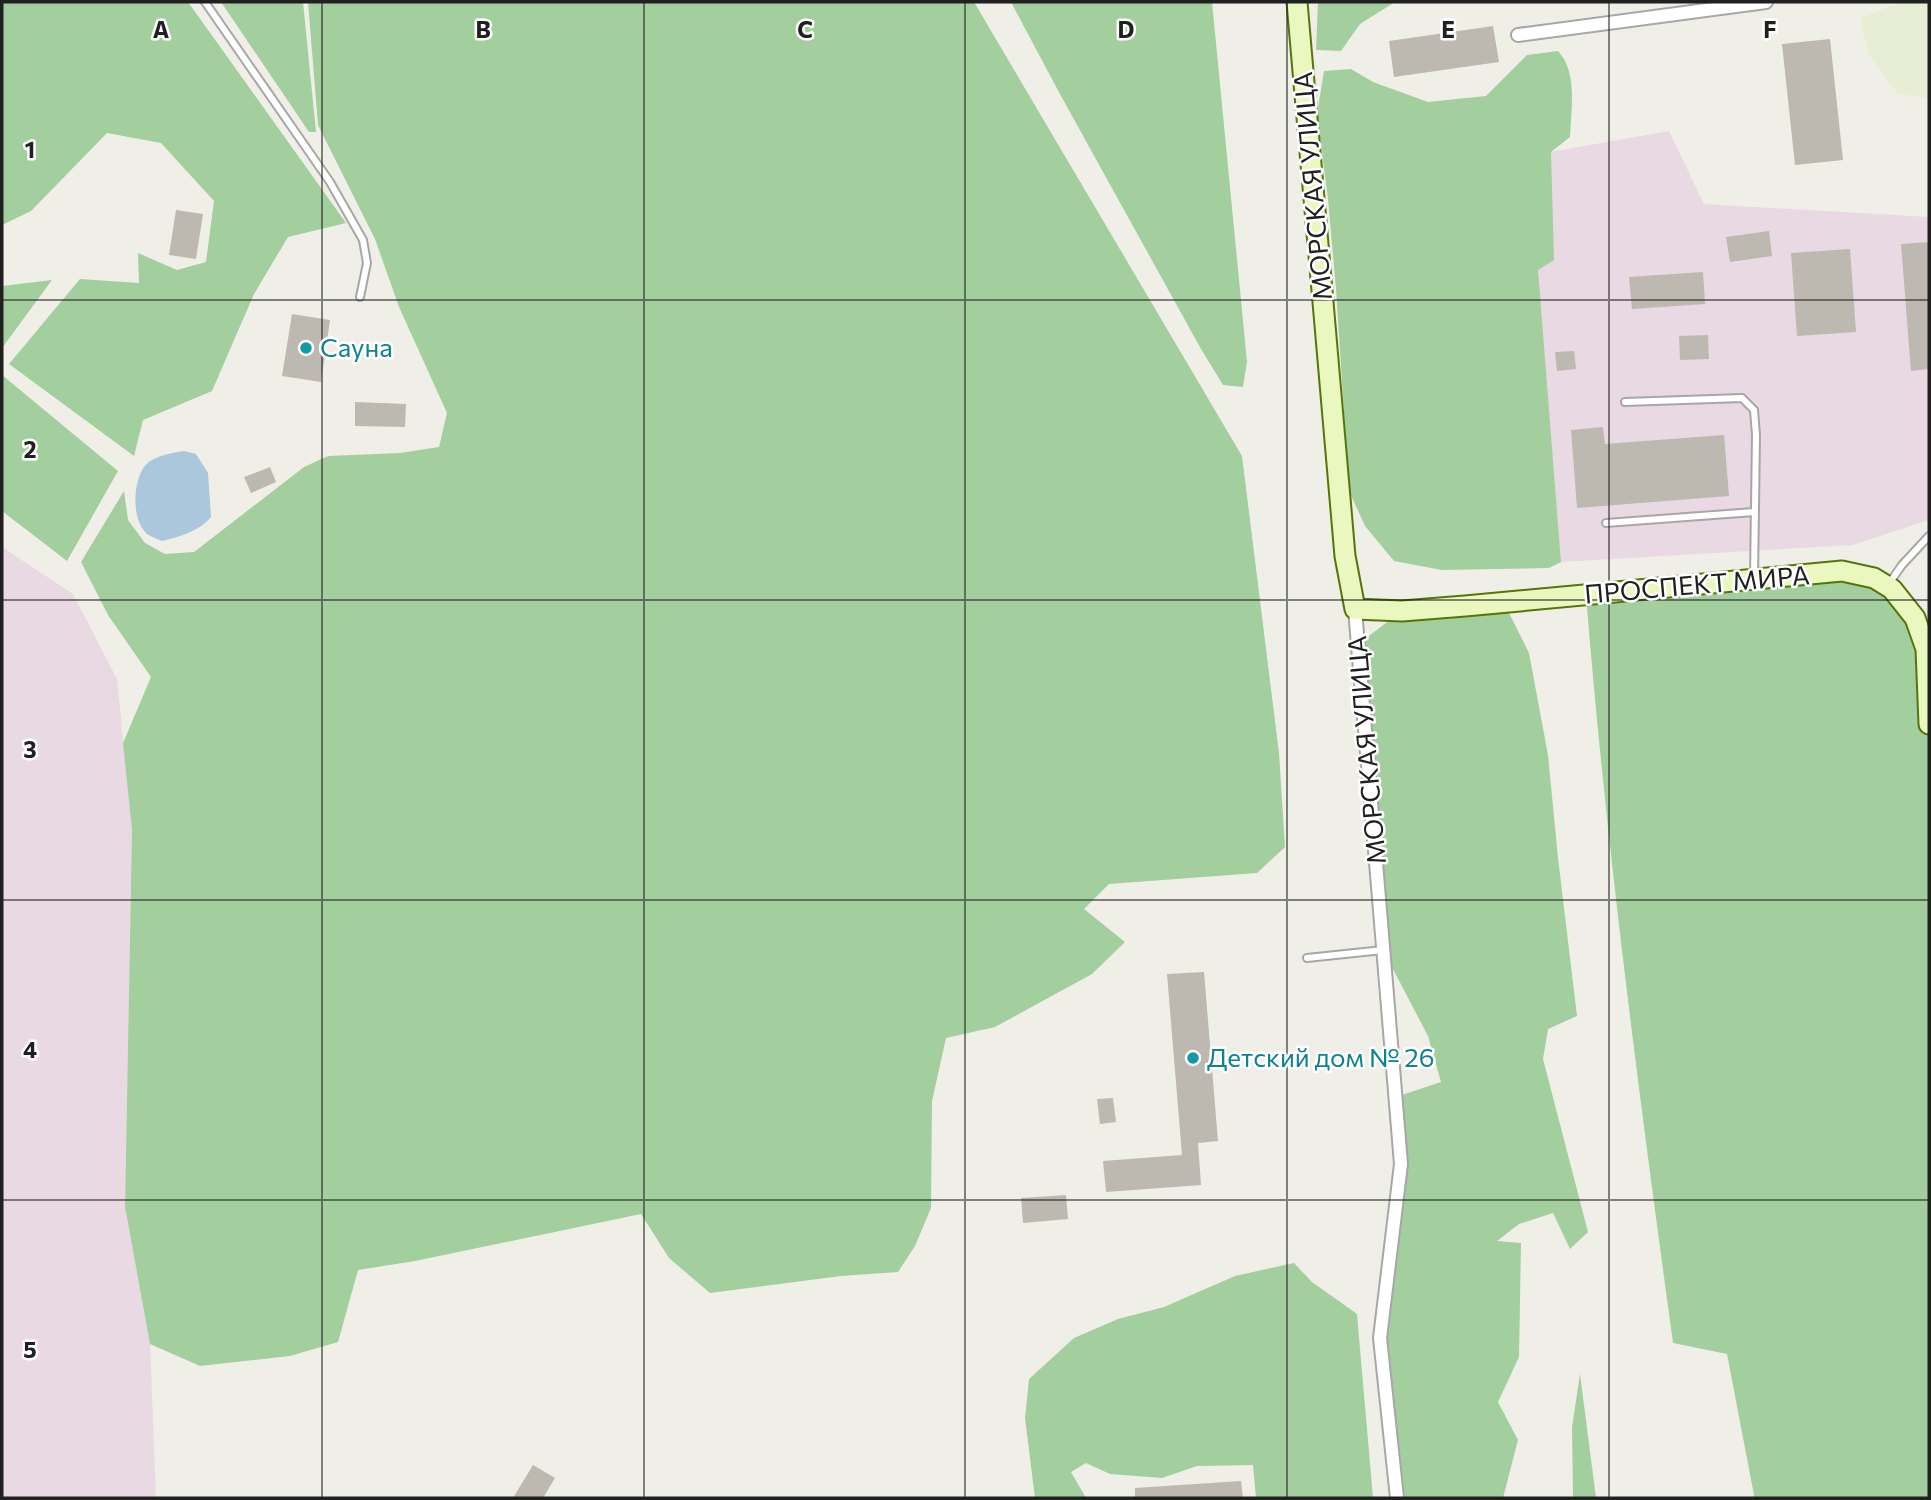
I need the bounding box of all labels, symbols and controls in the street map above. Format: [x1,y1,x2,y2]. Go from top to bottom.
text: A [153,15,170,43]
text: B [475,15,491,43]
text: C [797,15,813,43]
text: D [1118,15,1135,43]
text: E [1441,15,1455,43]
text: F [1763,15,1777,43]
street label: МОРСКАЯ УЛИЦА [1286,70,1337,302]
text: 1 [25,135,35,163]
place label: Сауна [320,331,393,362]
marker: Сауна [298,340,314,356]
text: 2 [23,435,37,463]
street label: ПРОСПЕКТ МИРА [1583,558,1811,609]
street label: МОРСКАЯ УЛИЦА [1340,634,1391,866]
text: 3 [23,735,37,763]
text: 4 [23,1035,37,1063]
place label: Детский дом № 26 [1207,1041,1434,1072]
marker: Детский дом № 26 [1185,1050,1201,1066]
text: 5 [23,1335,37,1363]

